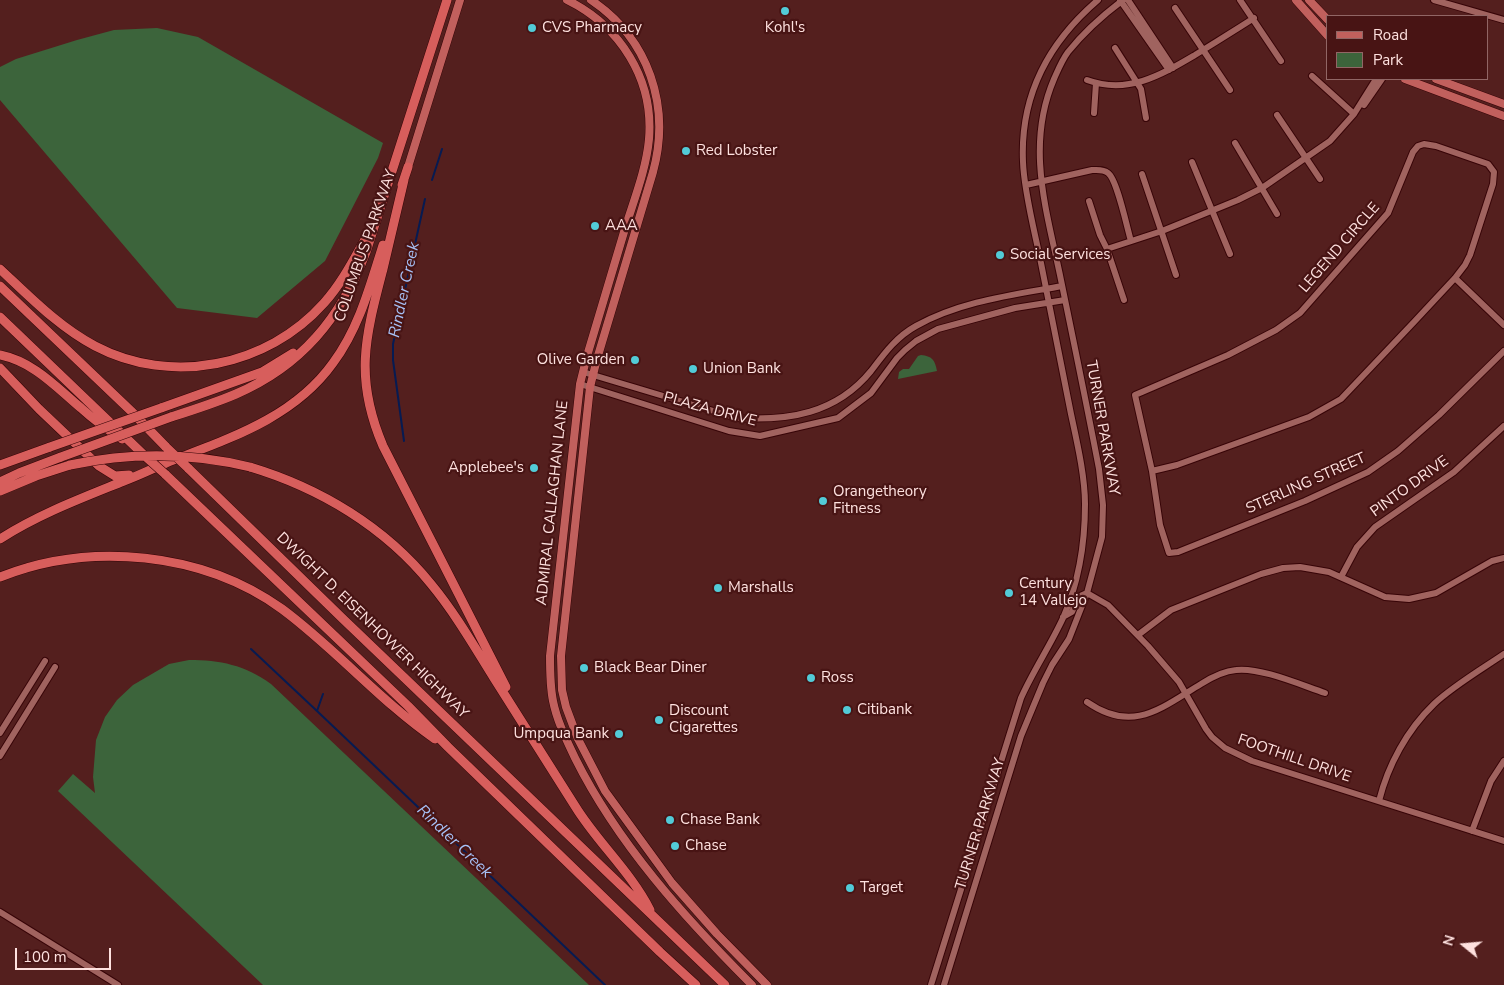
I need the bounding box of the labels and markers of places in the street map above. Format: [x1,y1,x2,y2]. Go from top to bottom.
marker: Kohl's [779,5,791,17]
place label: CVS Pharmacy [542,19,642,37]
place label: Kohl's [765,19,805,37]
marker: CVS Pharmacy [526,22,538,34]
place label: Red Lobster [696,142,777,160]
marker: Red Lobster [680,145,692,157]
place label: AAA [605,217,638,235]
marker: AAA [589,220,601,232]
place label: Social Services [1010,246,1110,264]
marker: Social Services [994,249,1006,261]
place label: Olive Garden [537,351,625,369]
marker: Olive Garden [629,354,641,366]
place label: Union Bank [703,360,781,378]
marker: Union Bank [687,363,699,375]
place label: Applebee's [448,459,524,477]
marker: Applebee's [528,462,540,474]
place label: Orangetheory Fitness [833,483,927,518]
marker: Orangetheory Fitness [817,495,829,507]
place label: Century 14 Vallejo [1019,575,1087,610]
place label: Marshalls [728,579,794,597]
marker: Marshalls [712,582,724,594]
marker: Century 14 Vallejo [1003,587,1015,599]
place label: Black Bear Diner [594,659,707,677]
marker: Black Bear Diner [578,662,590,674]
place label: Ross [821,669,854,687]
marker: Ross [805,672,817,684]
place label: Citibank [857,701,912,719]
place label: Discount Cigarettes [669,702,738,737]
marker: Citibank [841,704,853,716]
marker: Discount Cigarettes [653,714,665,726]
place label: Umpqua Bank [513,725,609,743]
marker: Umpqua Bank [613,728,625,740]
place label: Chase Bank [680,811,760,829]
marker: Chase Bank [664,814,676,826]
place label: Chase [685,837,727,855]
marker: Chase [669,840,681,852]
place label: Target [860,879,903,897]
marker: Target [844,882,856,894]

